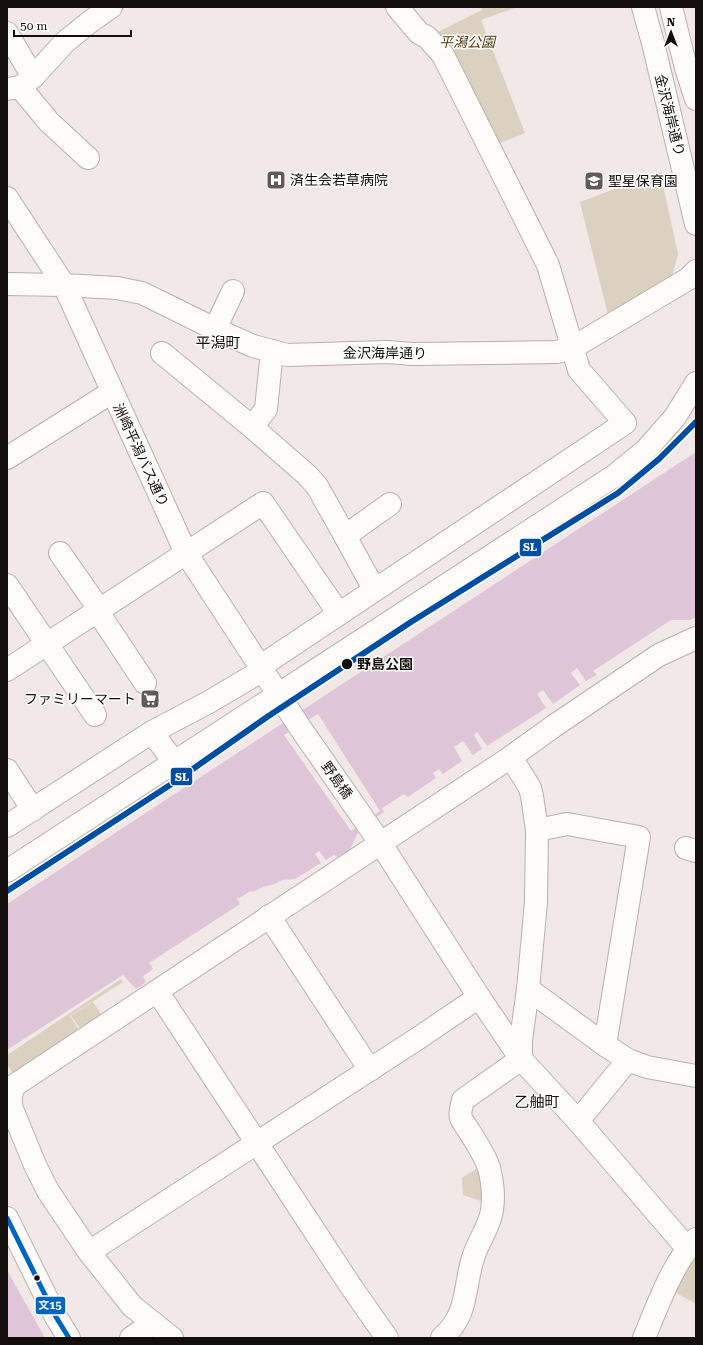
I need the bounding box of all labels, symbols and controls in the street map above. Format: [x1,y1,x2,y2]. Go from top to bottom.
scale bar [14,12,131,38]
north arrow [651,12,691,52]
text: N [667,16,676,29]
text: 50 m [20,19,47,33]
park label: 平潟公園 [439,34,497,50]
street label: 金沢海岸通り [652,72,688,158]
hospital icon: 済生会若草病院 [265,169,287,191]
school or university icon: 聖星保育園 [583,170,605,192]
place label: 済生会若草病院 [290,172,388,188]
place label: 聖星保育園 [608,173,678,189]
district label: 平潟町 [195,334,241,352]
street label: 金沢海岸通り [343,345,427,361]
street label: 洲崎平潟バス通り [110,401,172,509]
line badge: SL [519,538,542,557]
text: SL [523,541,537,554]
place label: 野島公園 [357,656,413,672]
marker: 野島公園 [340,657,354,671]
supermarket icon: ファミリーマート [139,688,161,710]
place label: ファミリーマート [24,691,136,707]
street label: 野島橋 [318,758,356,802]
line badge: SL [170,767,193,786]
text: SL [175,771,189,784]
district label: 乙舳町 [514,1093,560,1111]
unlabelled marker [32,1273,42,1283]
line badge: 文15 [35,1296,66,1315]
text: 文15 [38,1299,62,1312]

